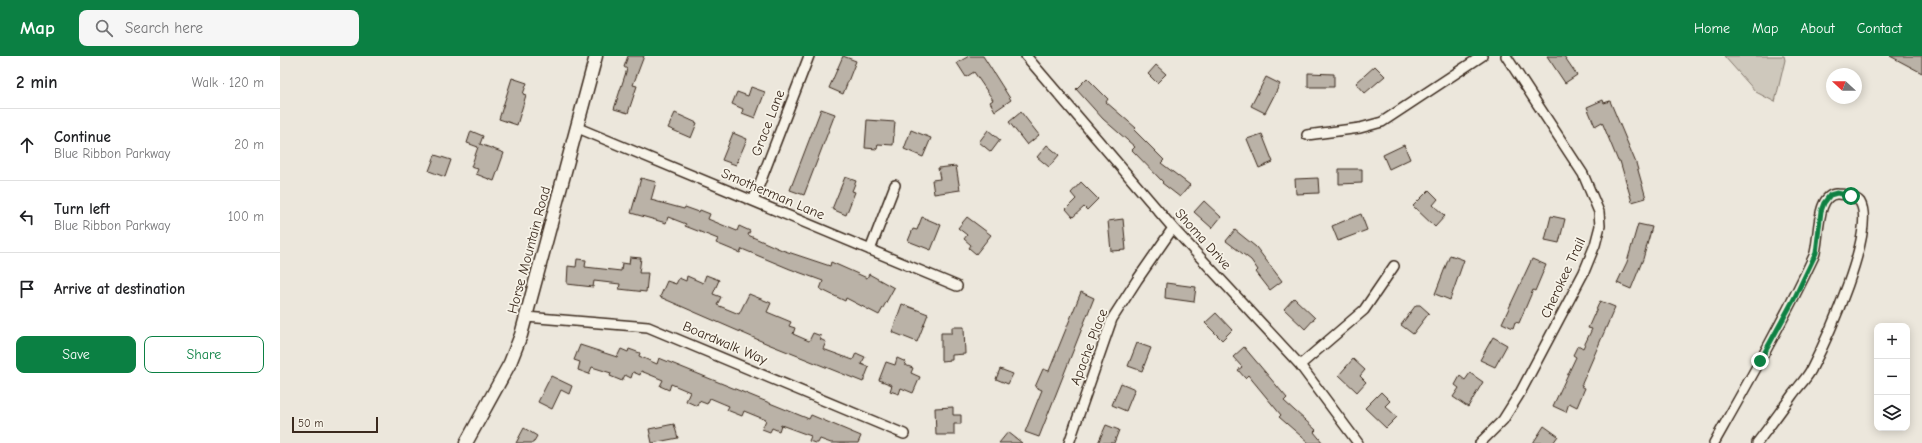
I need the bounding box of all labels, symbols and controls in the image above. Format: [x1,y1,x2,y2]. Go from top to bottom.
search box [79,10,359,46]
text: Map [20,17,55,39]
icon: search [93,17,115,39]
text: Search here [125,19,203,37]
text: Home [1694,20,1730,37]
text: Map [1752,20,1778,37]
text: About [1800,20,1835,37]
text: Contact [1857,20,1902,37]
north arrow [1826,68,1862,104]
text: 2 min [16,73,57,92]
text: Walk · 120 m [192,75,264,90]
street label: Grace Lane [748,87,788,159]
text: Continue [54,128,111,146]
icon: ahead [16,134,38,156]
text: 20 m [234,137,264,152]
text: Blue Ribbon Parkway [54,146,170,161]
street label: Smotherman Lane [719,165,827,223]
street label: Horse Mountain Road [504,184,554,316]
route start [1842,187,1860,205]
text: Turn left [54,200,110,218]
street label: Shoma Drive [1171,205,1235,273]
icon: left [16,206,38,228]
text: 100 m [228,209,264,224]
text: Blue Ribbon Parkway [54,218,170,233]
street label: Cherokee Trail [1537,235,1589,321]
icon: arrive [16,278,38,300]
text: Arrive at destination [54,280,185,298]
street label: Apache Place [1067,306,1111,388]
street label: Boardwalk Way [680,318,771,369]
map controls [1874,323,1910,431]
button: + [1874,323,1910,359]
button: Save [16,336,136,373]
button: Share [144,336,264,373]
route end [1751,352,1769,370]
button: − [1874,359,1910,395]
button: layers [1874,395,1910,431]
scale bar [292,415,378,434]
text: 50 m [298,417,323,430]

